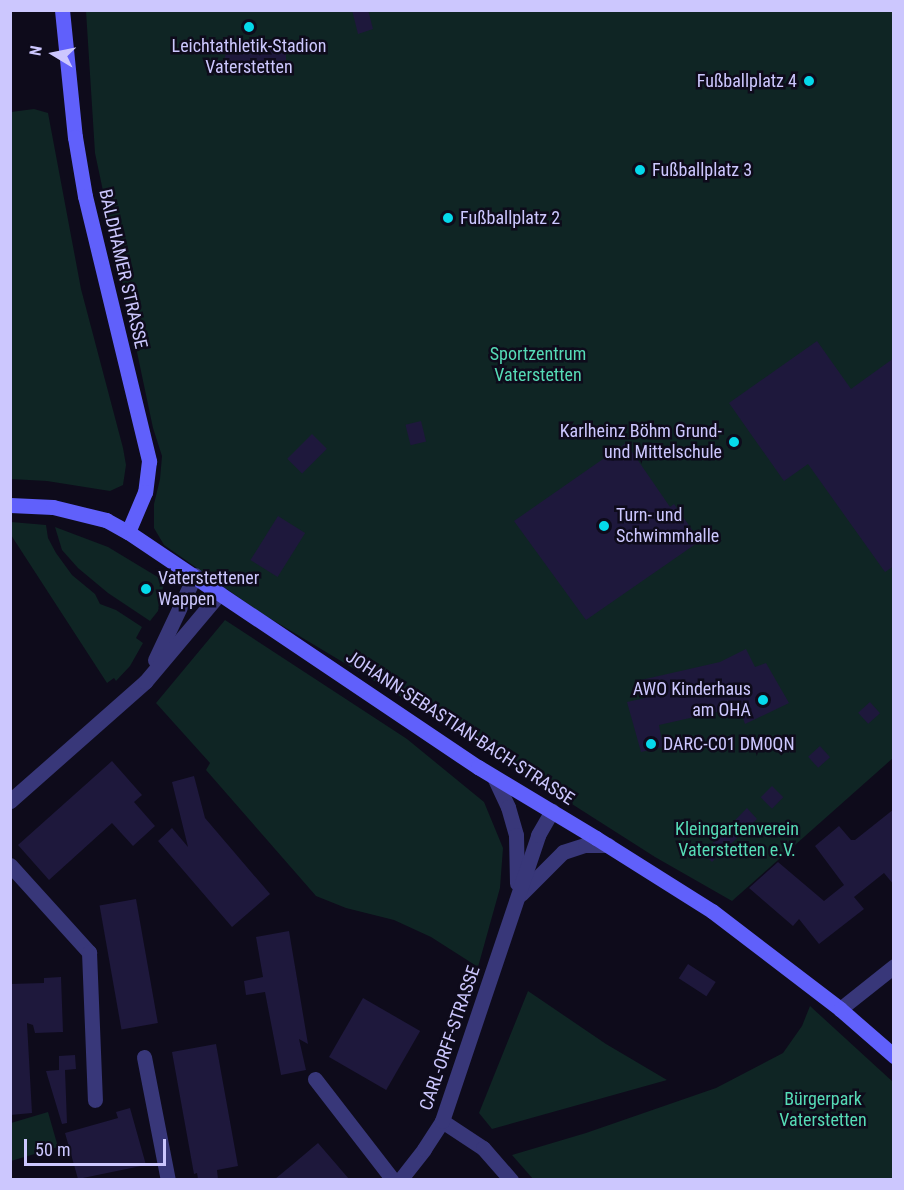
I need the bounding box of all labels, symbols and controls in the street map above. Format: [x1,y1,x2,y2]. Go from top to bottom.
marker: Leichtathletik-Stadion Vaterstetten [242,20,256,34]
north arrow [24,24,84,84]
place label: Leichtathletik-Stadion Vaterstetten [172,36,326,78]
text: N [26,44,46,57]
place label: Fußballplatz 4 [697,70,797,92]
marker: Fußballplatz 4 [802,74,816,88]
place label: Fußballplatz 3 [652,159,752,181]
marker: Fußballplatz 3 [633,163,647,177]
street label: BALDHAMER STRASSE [94,187,152,351]
place label: Fußballplatz 2 [460,207,560,229]
marker: Fußballplatz 2 [441,211,455,225]
park label: Sportzentrum Vaterstetten [490,344,586,386]
place label: Karlheinz Böhm Grund- und Mittelschule [560,421,722,464]
marker: Karlheinz Böhm Grund- und Mittelschule [727,435,741,449]
place label: Turn- und Schwimmhalle [616,505,719,548]
marker: Turn- und Schwimmhalle [597,519,611,533]
place label: Vaterstettener Wappen [158,568,259,610]
marker: Vaterstettener Wappen [139,582,153,596]
street label: JOHANN-SEBASTIAN-BACH-STRASSE [342,646,578,810]
place label: AWO Kinderhaus am OHA [633,679,751,722]
marker: AWO Kinderhaus am OHA [756,693,770,707]
place label: DARC-C01 DM0QN [663,733,795,755]
marker: DARC-C01 DM0QN [644,737,658,751]
park label: Kleingartenverein Vaterstetten e.V. [675,819,799,862]
street label: CARL-ORFF-STRASSE [415,963,485,1113]
park label: Bürgerpark Vaterstetten [779,1089,867,1132]
scale bar [27,1127,170,1165]
text: 50 m [35,1139,70,1160]

